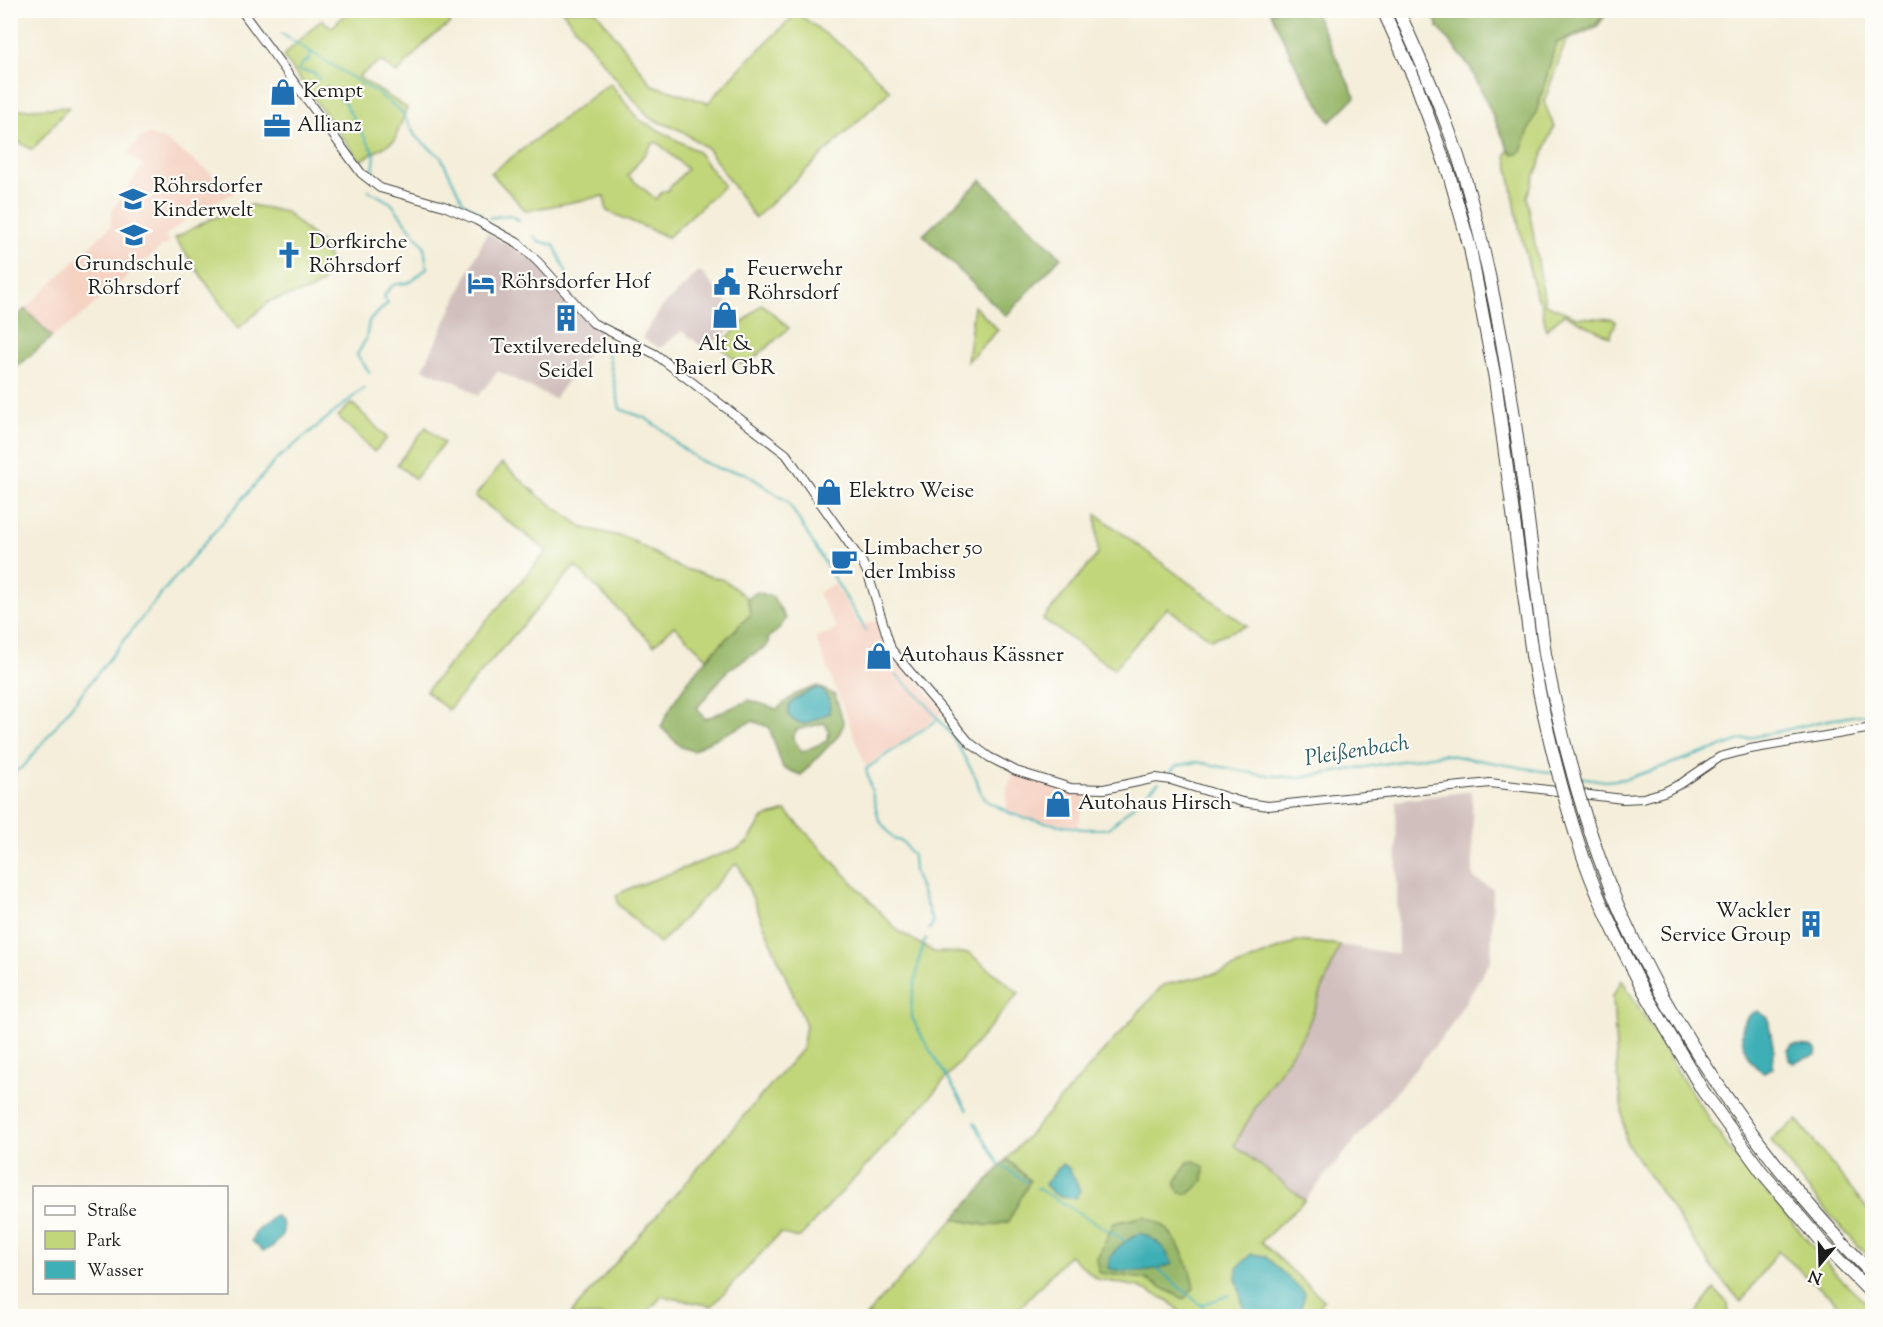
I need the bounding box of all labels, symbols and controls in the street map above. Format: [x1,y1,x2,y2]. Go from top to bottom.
shop icon: Kempt [268,77,298,107]
place label: Kempt [303,77,363,107]
office icon: Allianz [262,111,292,141]
place label: Allianz [297,111,362,141]
place label: Röhrsdorfer Kinderwelt [153,172,263,226]
school or university icon: Röhrsdorfer Kinderwelt [118,184,148,214]
school or university icon: Grundschule Röhrsdorf [119,220,149,250]
place label: Dorfkirche Röhrsdorf [309,228,407,282]
church icon: Dorfkirche Röhrsdorf [274,240,304,270]
place label: Grundschule Röhrsdorf [75,250,193,304]
place label: Feuerwehr Röhrsdorf [747,255,843,309]
public building icon: Feuerwehr Röhrsdorf [712,267,742,297]
hotel icon: Röhrsdorfer Hof [466,268,496,298]
place label: Röhrsdorfer Hof [501,268,652,298]
shop icon: Alt & Baierl GbR [710,300,740,330]
building icon: Textilveredelung Seidel [551,303,581,333]
place label: Alt & Baierl GbR [675,330,775,384]
place label: Textilveredelung Seidel [490,333,642,387]
shop icon: Elektro Weise [814,477,844,507]
place label: Elektro Weise [849,477,974,507]
place label: Limbacher 50 der Imbiss [864,534,983,588]
cafe icon: Limbacher 50 der Imbiss [829,546,859,576]
shop icon: Autohaus Kässner [864,641,894,671]
place label: Autohaus Kässner [899,641,1064,671]
water label: Pleißenbach [1303,728,1412,776]
shop icon: Autohaus Hirsch [1043,789,1073,819]
place label: Autohaus Hirsch [1078,789,1232,819]
place label: Wackler Service Group [1660,897,1791,951]
building icon: Wackler Service Group [1796,909,1826,939]
legend [33,1186,228,1294]
text: Straße [87,1199,137,1225]
text: Park [87,1229,122,1255]
north arrow [1790,1234,1850,1294]
text: Wasser [87,1259,144,1285]
text: N [1806,1263,1826,1289]

